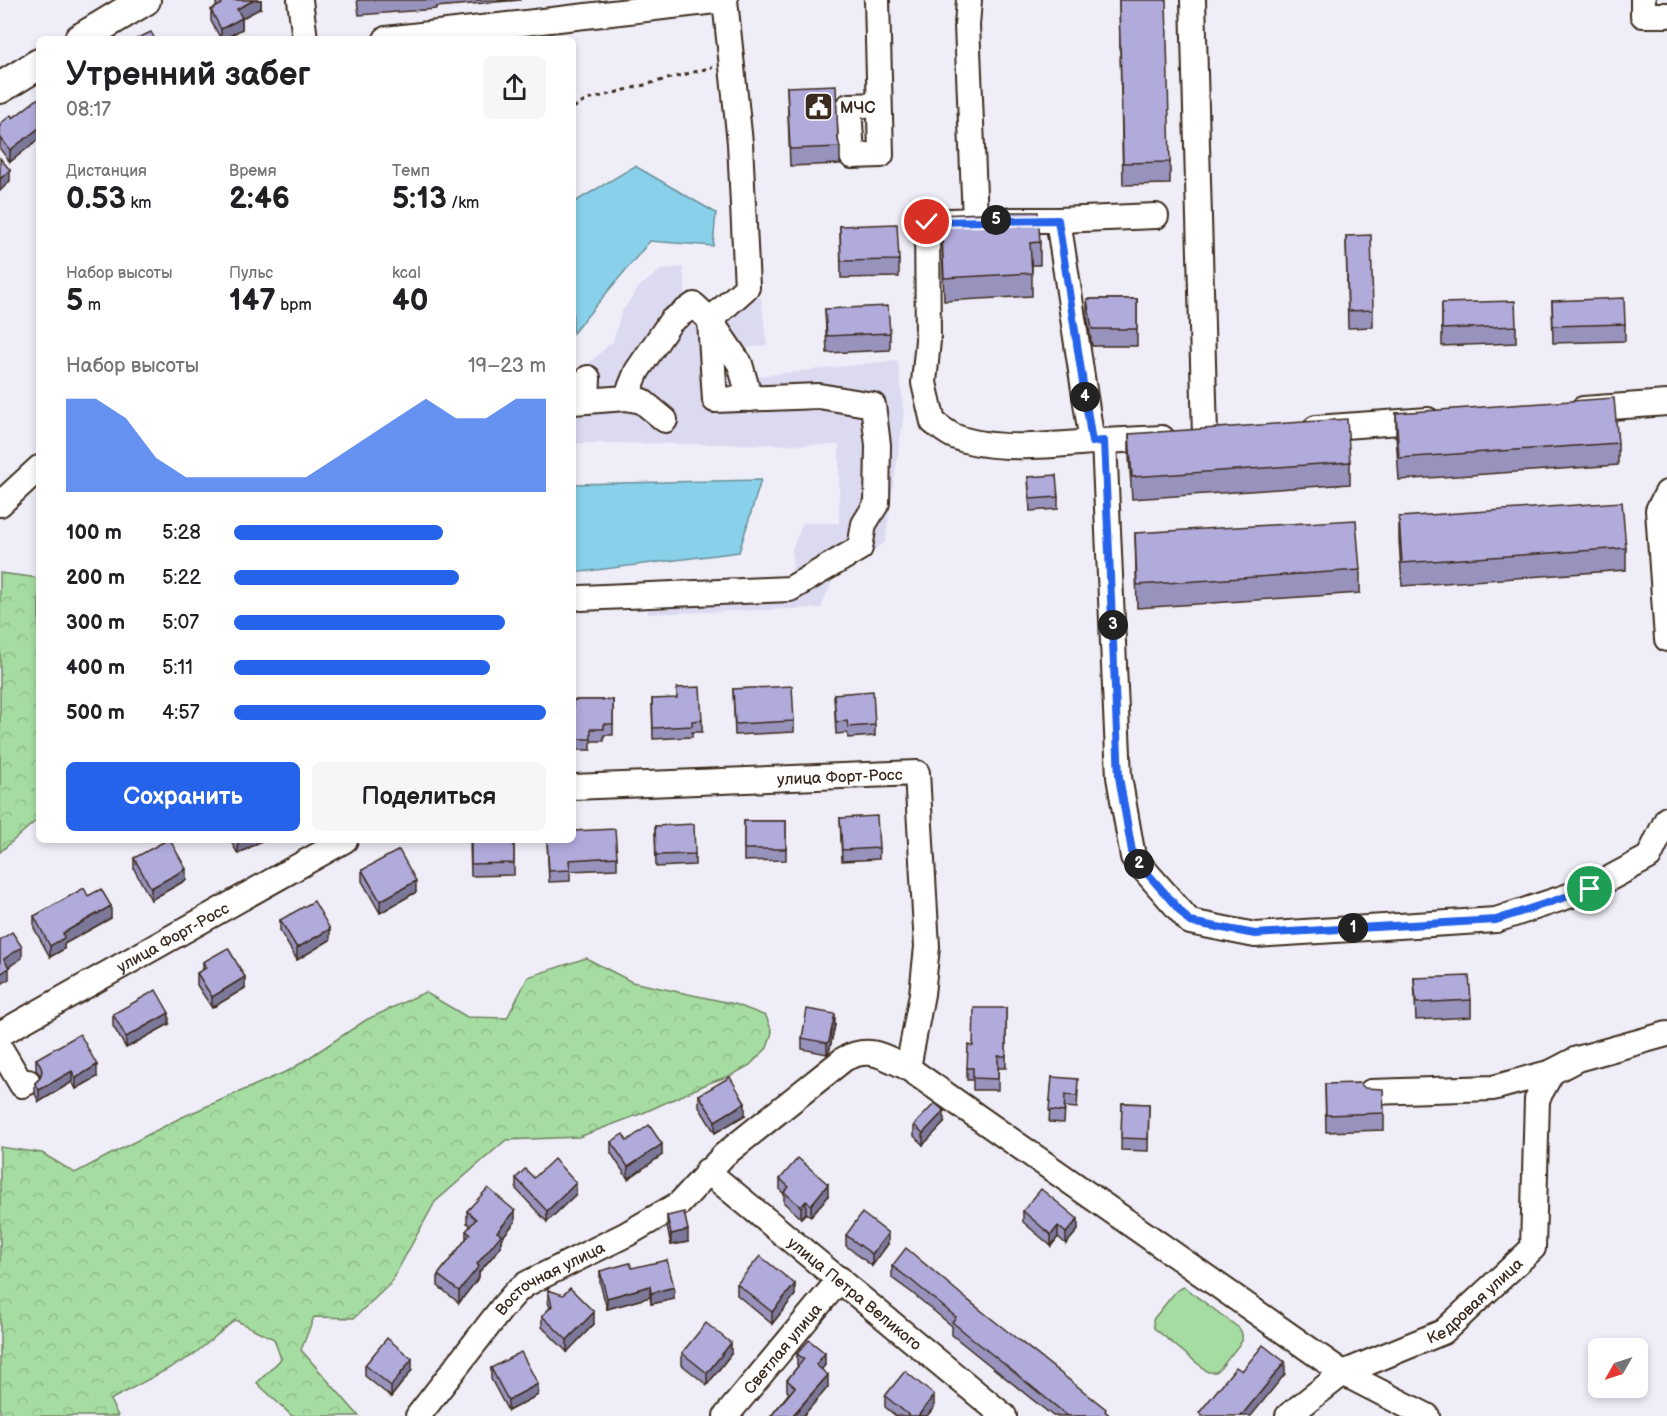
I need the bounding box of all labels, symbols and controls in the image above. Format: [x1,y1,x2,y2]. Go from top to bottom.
text: Утренний забег [66,55,311,95]
button: share [483,56,546,119]
public building icon: МЧС [803,91,835,123]
text: 08:17 [66,98,111,122]
place label: МЧС [840,99,875,118]
text: Дистанция [66,162,147,181]
text: Время [229,162,277,181]
text: Темп [392,162,430,181]
text: 0.53 [66,181,126,217]
text: 2:46 [229,181,290,217]
text: 5:13 [392,181,447,217]
text: km [126,194,152,213]
text: /km [447,194,479,213]
pin [901,196,952,247]
icon: check [910,205,943,238]
pin: 5 [981,205,1011,235]
text: 5 [991,210,1001,229]
text: Набор высоты [66,264,173,283]
text: Пульс [229,264,273,283]
text: kcal [392,264,421,283]
text: 5 [66,283,83,319]
text: 147 [229,283,276,319]
text: 40 [392,283,428,319]
text: m [83,296,101,315]
text: bpm [276,296,312,315]
text: Набор высоты [66,354,199,378]
text: 19–23 m [468,354,546,378]
pin: 4 [1070,382,1100,412]
text: 4 [1080,387,1090,406]
text: 100 m [66,521,122,545]
text: 5:28 [162,521,201,545]
text: 200 m [66,566,125,590]
text: 5:22 [162,566,201,590]
pin: 3 [1098,610,1128,640]
text: 300 m [66,611,125,635]
text: 5:07 [162,611,199,635]
text: 3 [1108,615,1118,634]
text: 400 m [66,656,125,680]
text: 5:11 [162,656,193,680]
text: 500 m [66,701,125,725]
text: 4:57 [162,701,200,725]
button: Сохранить [66,762,300,831]
button: Поделиться [312,762,546,831]
street label: улица Форт-Росс [777,766,903,790]
pin: 2 [1124,849,1154,879]
text: 2 [1134,854,1144,873]
pin [1564,863,1615,914]
icon: arrive [1573,872,1606,905]
street label: улица Форт-Росс [114,899,233,977]
pin: 1 [1338,913,1368,943]
text: 1 [1350,918,1356,937]
street label: улица Петра Великого [783,1234,925,1355]
street label: Восточная улица [492,1238,609,1319]
street label: Кедровая улица [1424,1254,1528,1349]
street label: Светлая улица [740,1300,827,1398]
north arrow [1588,1338,1648,1398]
map controls [1588,1338,1648,1398]

